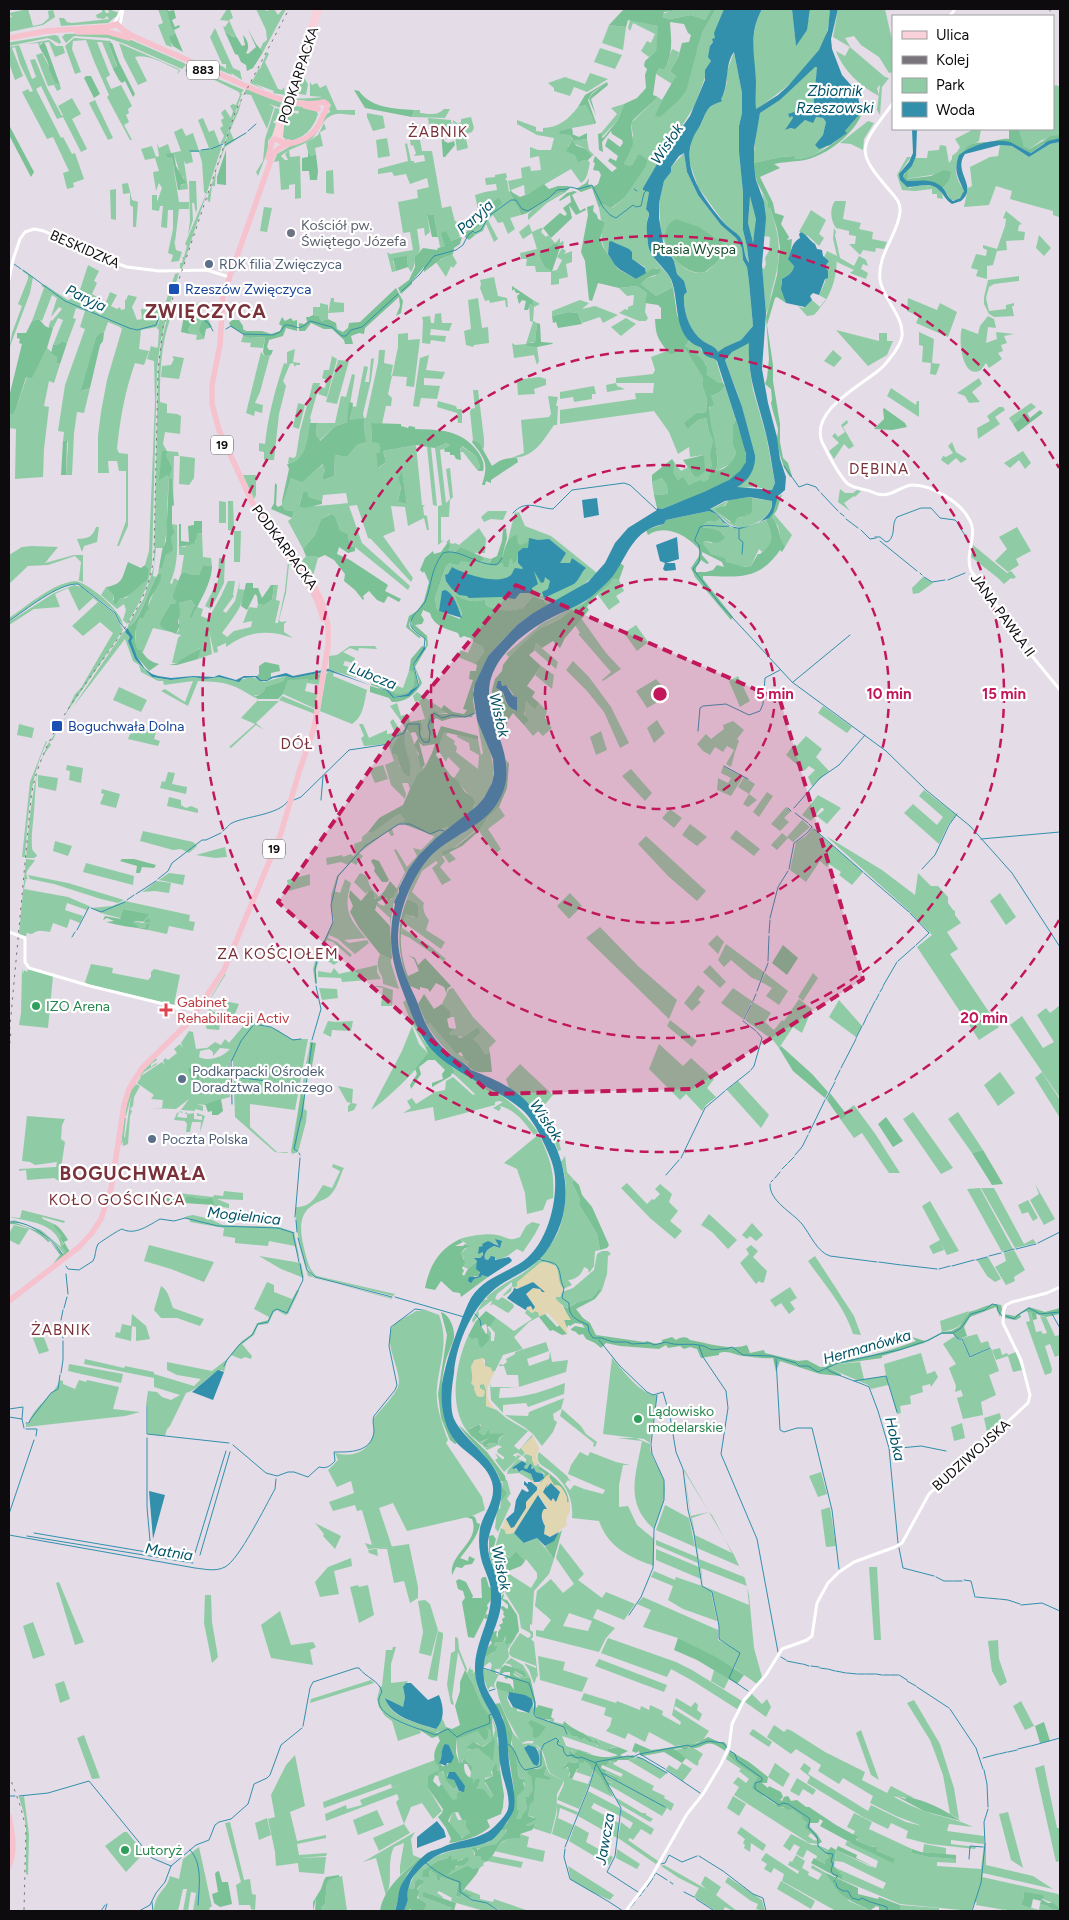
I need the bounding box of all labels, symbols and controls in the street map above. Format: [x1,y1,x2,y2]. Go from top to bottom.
legend [892,15,1054,130]
street label: PODKARPACKA [275,24,322,126]
text: Ulica [936,26,969,44]
text: Kolej [936,51,969,69]
road number: 883 [187,60,219,80]
text: Park [936,76,965,94]
water label: Zbiornik Rzeszowski [796,82,874,117]
text: Woda [936,101,975,119]
water label: Wisłok [647,120,687,168]
district label: ŻABNIK [408,123,468,141]
water label: Paryja [453,196,497,238]
place label: Kościół pw. Świętego Józefa [301,217,406,250]
street label: BESKIDZKA [47,227,123,273]
marker: Kościół pw. Świętego Józefa [285,227,297,239]
park label: Ptasia Wyspa [652,241,736,258]
place label: RDK filia Zwięczyca [219,256,342,273]
marker: RDK filia Zwięczyca [203,258,215,270]
water label: Paryja [63,281,109,315]
place label: Rzeszów Zwięczyca [185,281,311,298]
marker: Rzeszów Zwięczyca [167,282,181,296]
district label: ZWIĘCZYCA [145,300,267,323]
road number: 19 [211,436,233,454]
district label: DĘBINA [849,460,909,478]
street label: PODKARPACKA [248,502,321,593]
street label: JANA PAWŁA II [967,570,1039,660]
water label: Lubcza [347,658,399,694]
centre of rings [651,685,669,703]
text: 5 min [756,685,794,703]
text: 10 min [866,685,912,703]
text: 15 min [982,685,1026,703]
water label: Wisłok [485,691,513,740]
place label: Boguchwała Dolna [68,718,184,735]
marker: Boguchwała Dolna [50,719,64,733]
district label: DÓŁ [281,735,313,753]
road number: 19 [263,840,285,859]
district label: ZA KOŚCIOŁEM [217,945,339,963]
place label: Gabinet Rehabilitacji Activ [177,994,290,1027]
place label: IZO Arena [46,998,110,1015]
marker: IZO Arena [30,1000,42,1012]
marker: Gabinet Rehabilitacji Activ [159,1003,173,1017]
text: 20 min [960,1009,1008,1027]
place label: Podkarpacki Ośrodek Doradztwa Rolniczego [192,1063,333,1096]
marker: Podkarpacki Ośrodek Doradztwa Rolniczego [176,1073,188,1085]
water label: Wisłok [526,1096,566,1144]
place label: Poczta Polska [162,1131,248,1148]
marker: Poczta Polska [146,1133,158,1145]
district label: BOGUCHWAŁA [60,1162,206,1185]
district label: KOŁO GOŚCIŃCA [49,1191,185,1209]
water label: Mogielnica [206,1203,282,1229]
district label: ŻABNIK [31,1321,91,1339]
water label: Hermanówka [821,1326,913,1368]
place label: Lądowisko modelarskie [648,1403,723,1436]
marker: Lądowisko modelarskie [632,1413,644,1425]
water label: Hobka [881,1415,909,1463]
street label: BUDZIWOJSKA [929,1416,1014,1495]
water label: Matnia [144,1539,194,1565]
water label: Wisłok [488,1544,515,1593]
water label: Jawcza [591,1811,618,1867]
place label: Lutoryż [135,1842,183,1859]
marker: Lutoryż [119,1844,131,1856]

